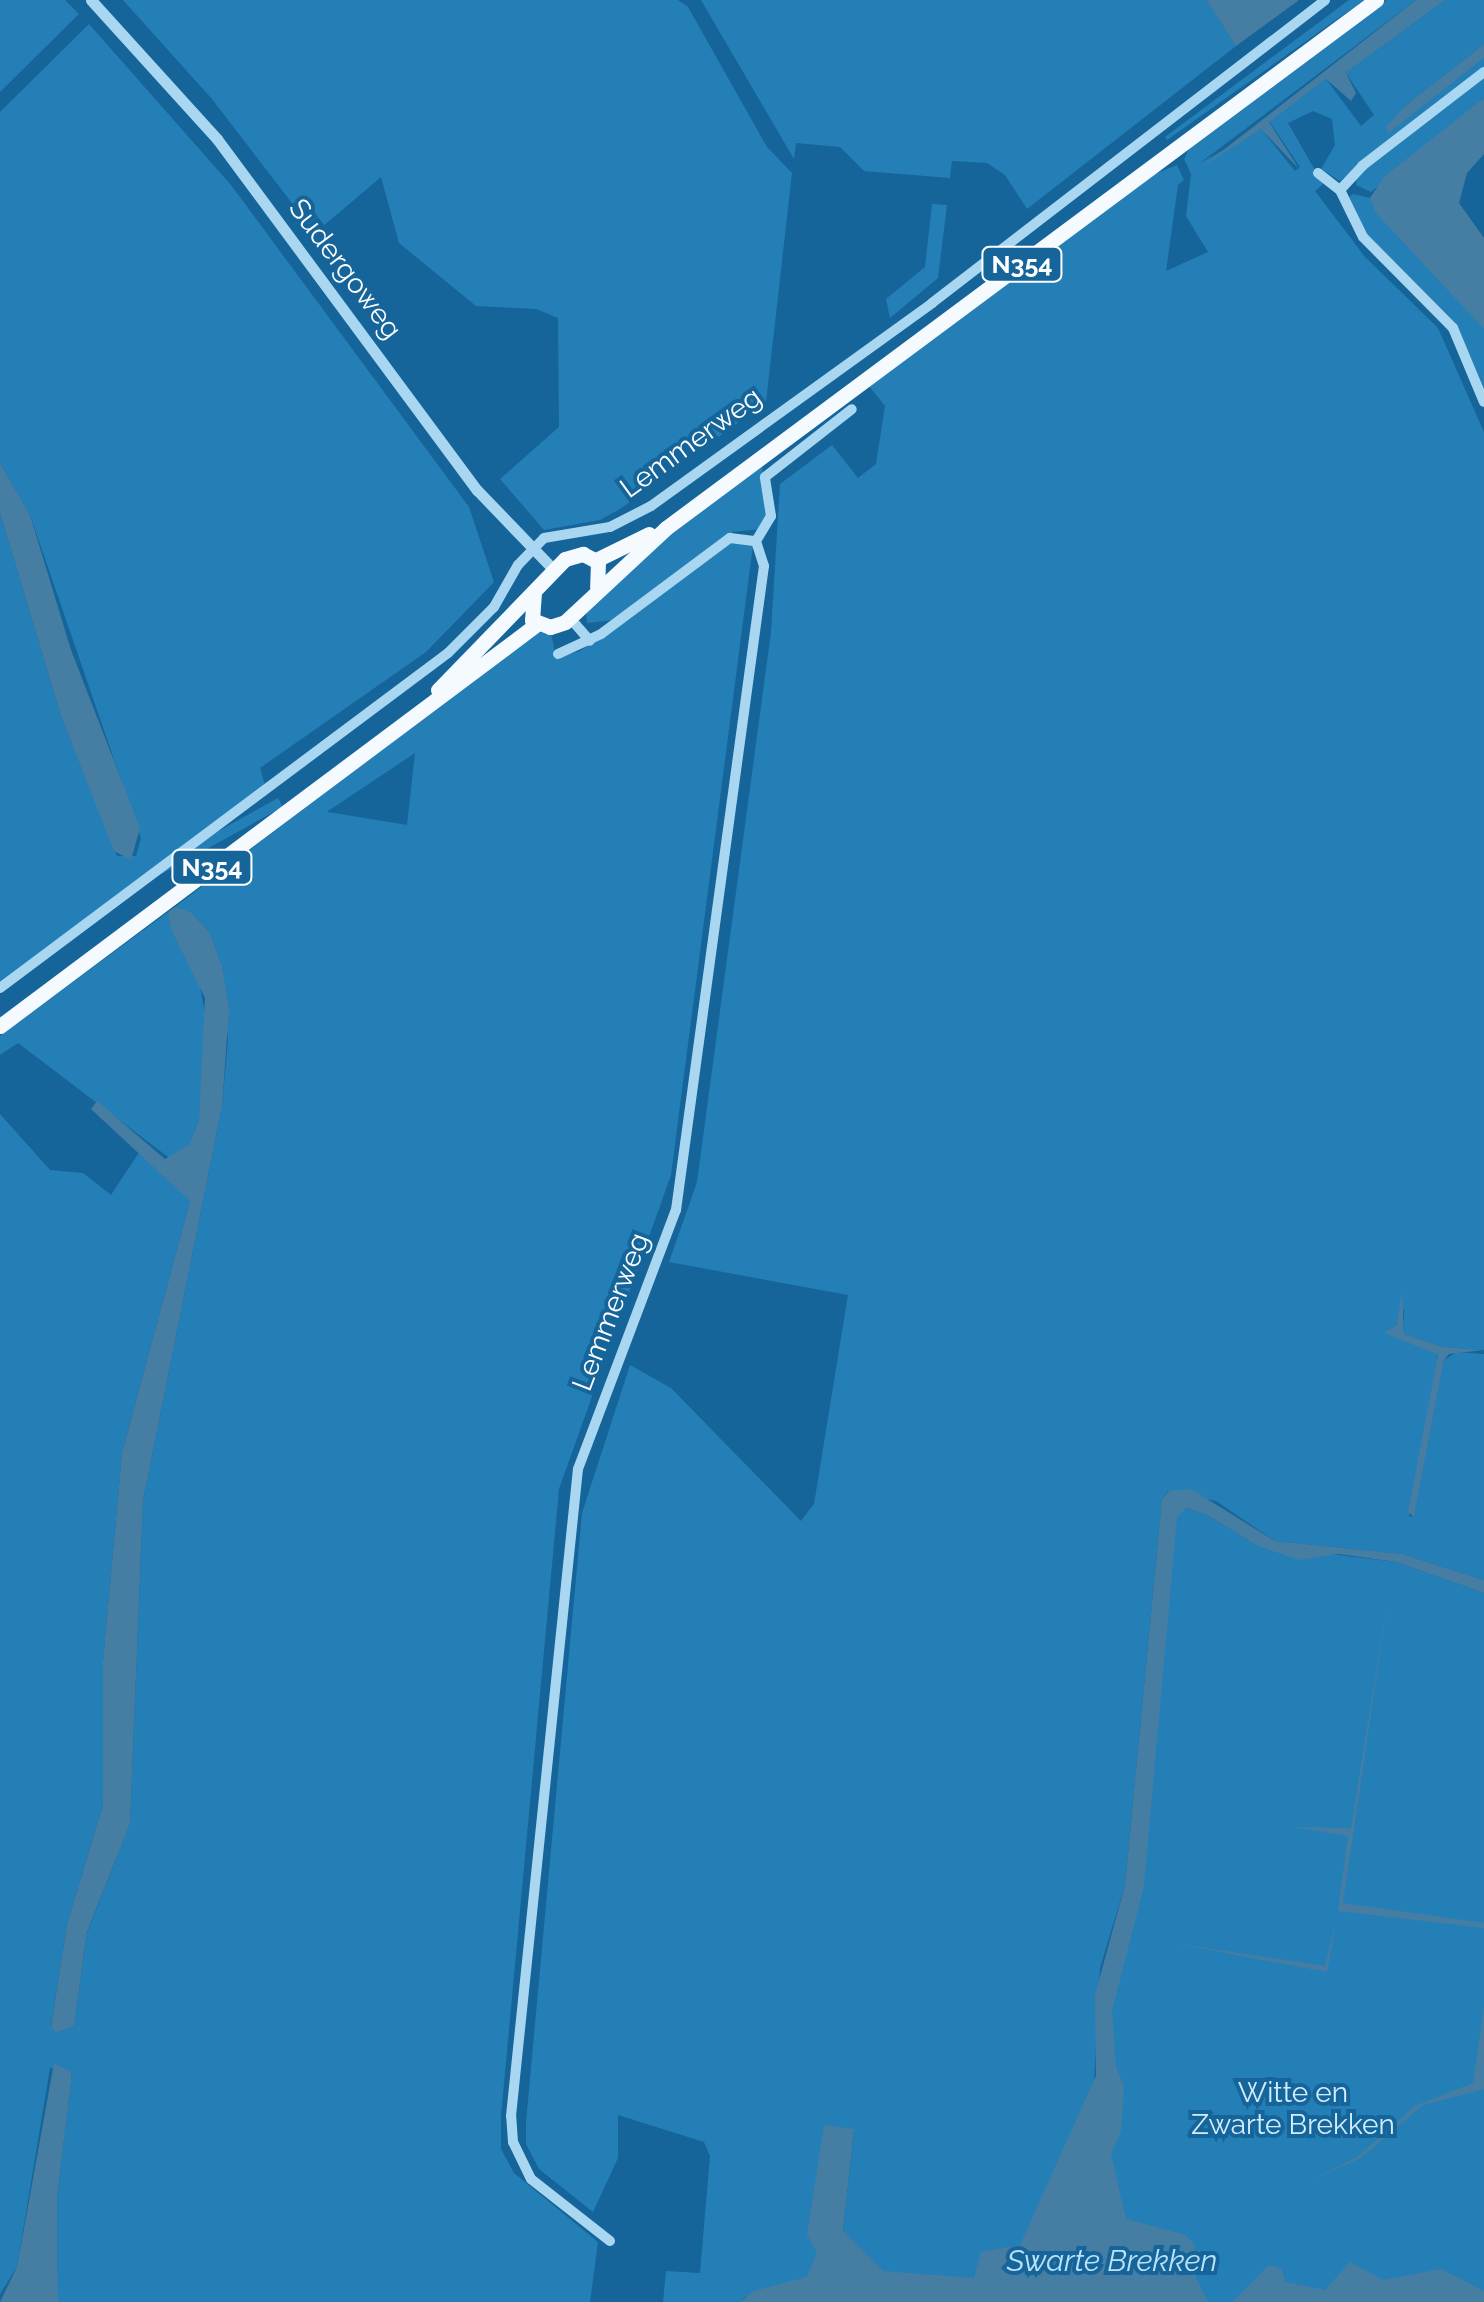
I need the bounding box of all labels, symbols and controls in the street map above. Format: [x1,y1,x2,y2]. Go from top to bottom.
street label: Sudergoweg [282,192,408,346]
road number: N354 [980,244,1064,284]
street label: Lemmerweg [614,381,768,505]
road number: N354 [170,847,254,887]
street label: Lemmerweg [566,1228,656,1396]
park label: Witte en Zwarte Brekken [1191,2076,1395,2142]
water label: Swarte Brekken [1007,2243,1217,2279]

